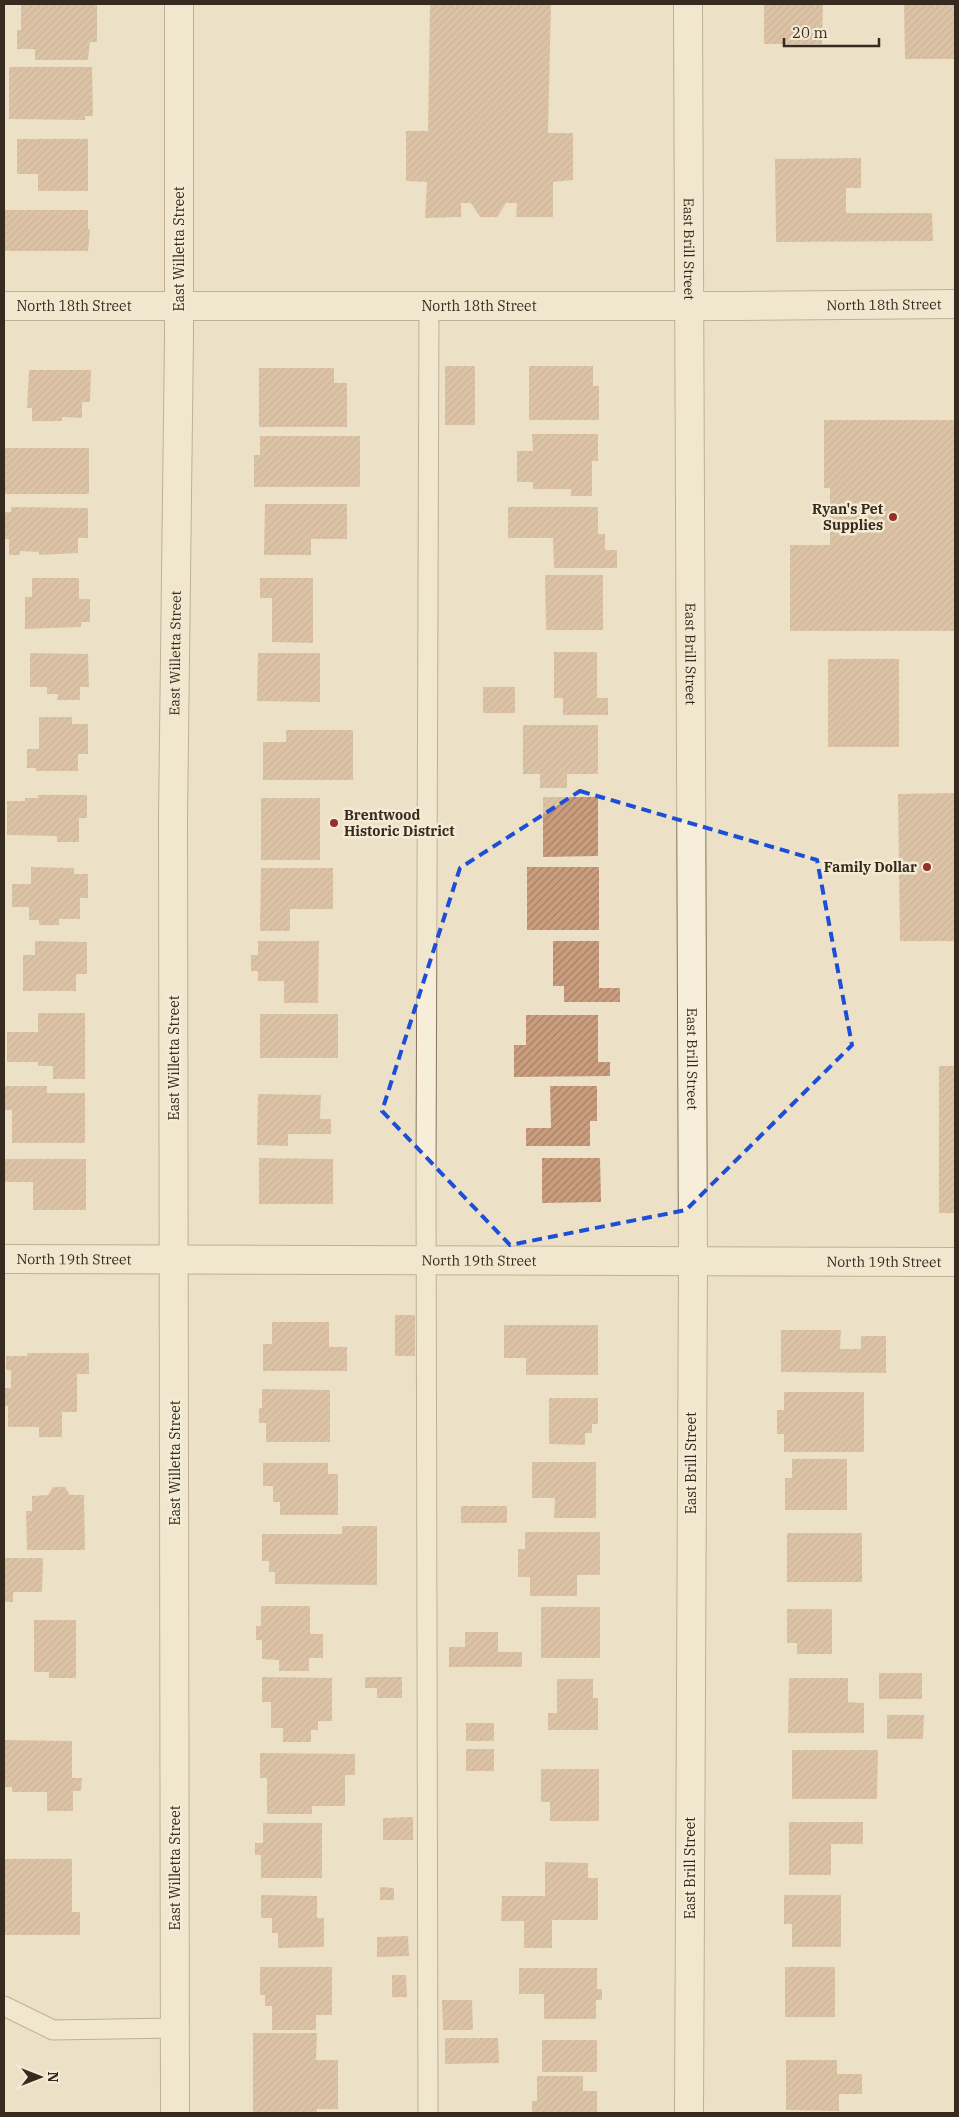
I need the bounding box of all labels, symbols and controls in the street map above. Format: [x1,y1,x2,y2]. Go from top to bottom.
scale bar [784,15,879,47]
text: 20 m [792,23,828,42]
street label: East Willetta Street [170,186,188,312]
street label: East Brill Street [680,198,698,300]
street label: North 18th Street [826,295,942,314]
street label: North 18th Street [16,297,132,315]
street label: North 18th Street [421,297,537,315]
place label: Ryan's Pet Supplies [812,500,883,534]
marker: Ryan's Pet Supplies [887,511,899,523]
street label: East Willetta Street [165,590,185,716]
street label: East Brill Street [681,603,700,705]
place label: Brentwood Historic District [344,806,455,840]
marker: Brentwood Historic District [328,817,340,829]
place label: Family Dollar [824,858,917,876]
marker: Family Dollar [921,861,933,873]
street label: East Willetta Street [165,995,183,1121]
street label: East Brill Street [683,1008,701,1110]
street label: North 19th Street [16,1250,132,1268]
street label: North 19th Street [421,1251,537,1270]
street label: North 19th Street [826,1253,942,1271]
street label: East Willetta Street [166,1400,184,1526]
street label: East Brill Street [682,1412,700,1514]
street label: East Willetta Street [166,1805,184,1931]
street label: East Brill Street [681,1817,699,1919]
north arrow [15,2052,65,2102]
text: N [44,2071,62,2083]

